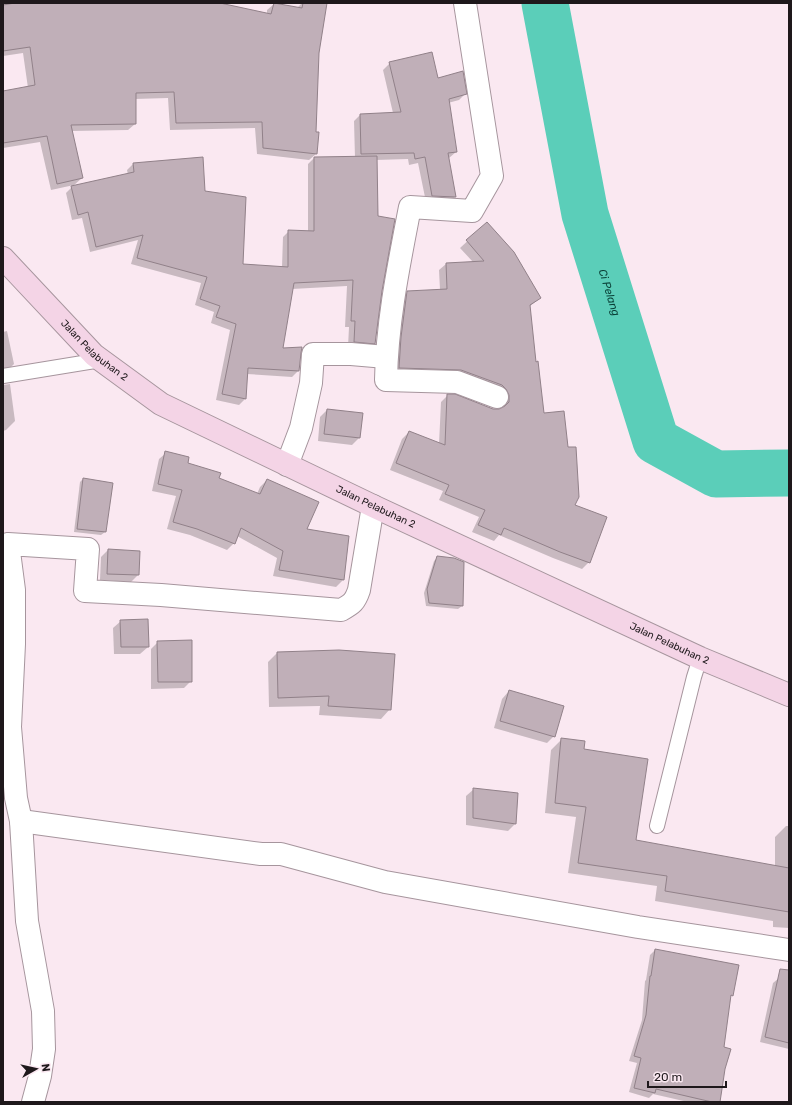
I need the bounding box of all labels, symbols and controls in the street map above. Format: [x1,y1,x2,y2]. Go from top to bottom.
water label: Ci Pelang [596,267,623,318]
street label: Jalan Pelabuhan 2 [58,317,130,384]
street label: Jalan Pelabuhan 2 [334,483,417,531]
street label: Jalan Pelabuhan 2 [628,620,711,667]
north arrow [16,1049,56,1089]
text: N [38,1063,52,1073]
scale bar [648,1063,726,1089]
text: 20 m [654,1070,682,1084]

